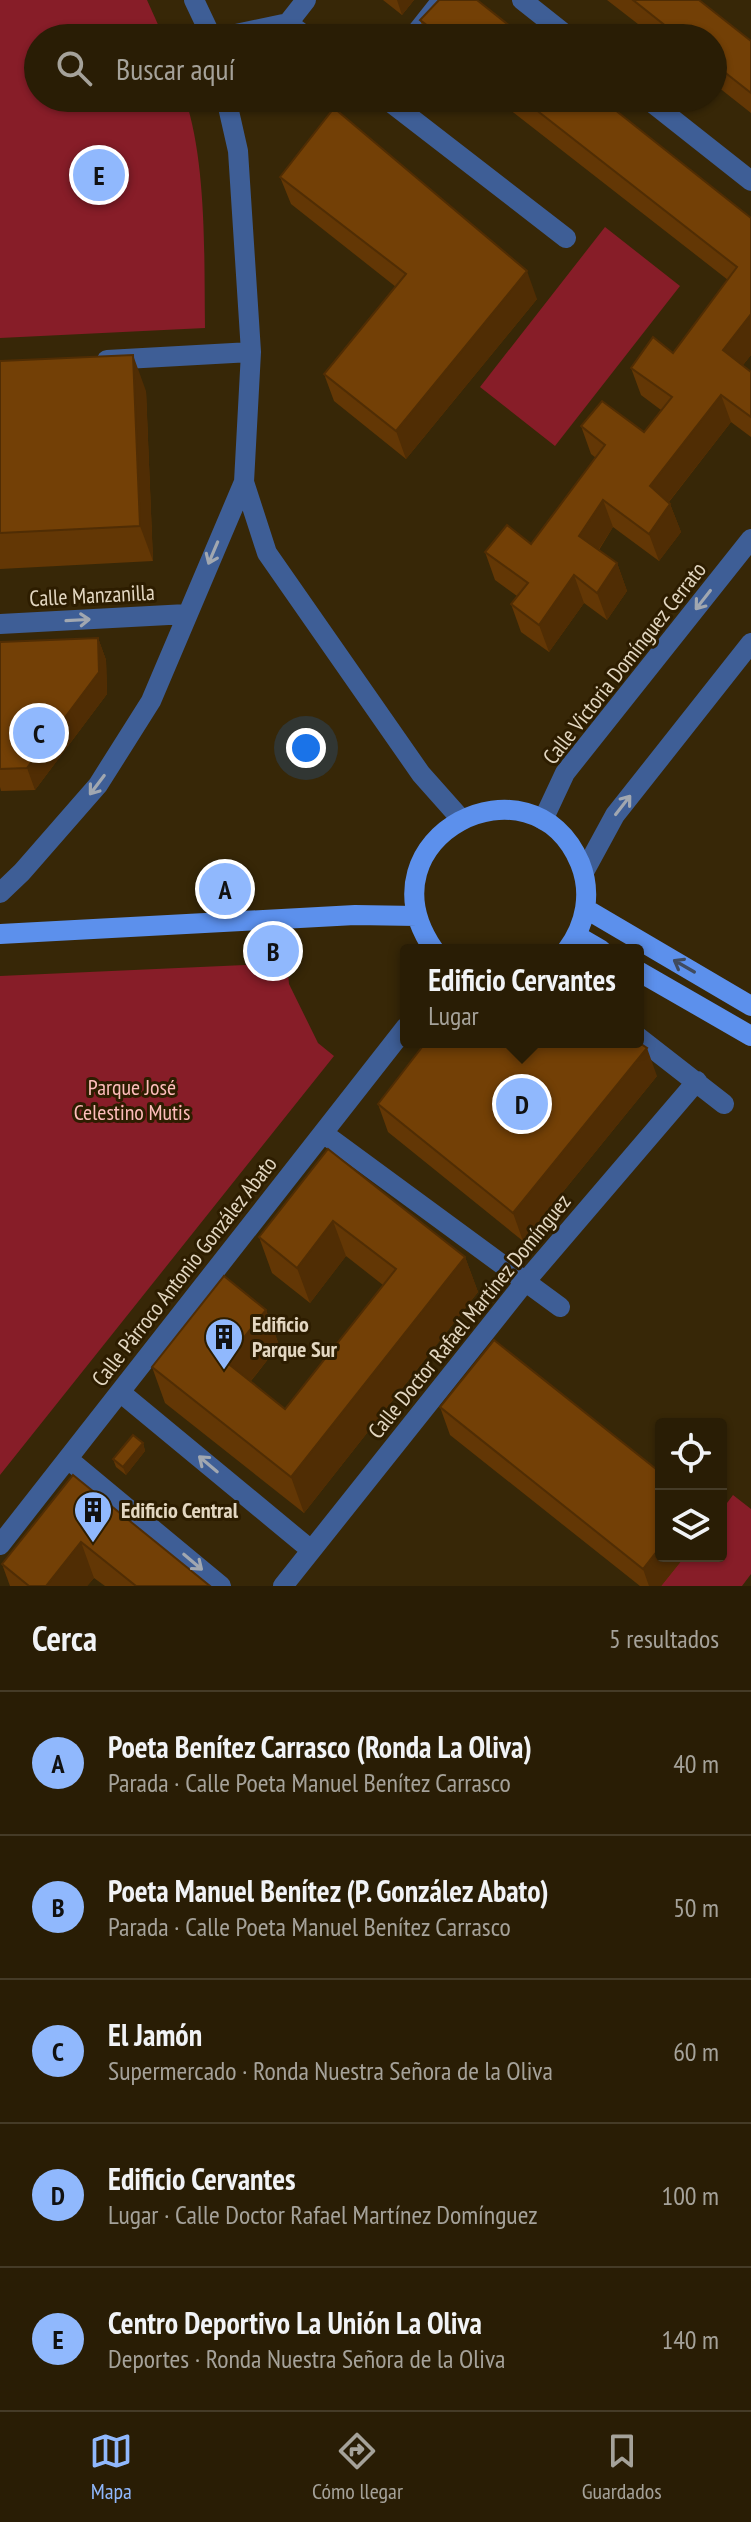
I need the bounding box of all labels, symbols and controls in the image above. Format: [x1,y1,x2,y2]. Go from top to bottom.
search box [24,24,727,112]
icon: search [52,46,96,90]
text: Buscar aquí [116,49,235,88]
pin: E [73,145,125,205]
one-way arrow [205,541,220,565]
street label: Calle Victoria Domínguez Cerrato [536,556,712,770]
street label: Calle Manzanilla [29,578,155,612]
one-way arrow [694,589,711,610]
one-way arrow [64,612,91,627]
pin: C [13,703,65,763]
your location [286,728,326,768]
one-way arrow [89,774,106,795]
one-way arrow [614,795,632,816]
pin: A [199,859,251,919]
pin: B [247,921,299,981]
popup [400,944,644,1048]
one-way arrow [673,958,696,974]
text: Edificio Cervantes [428,960,616,999]
text: Lugar [428,999,479,1032]
park label: Parque José Celestino Mutis [74,1073,190,1126]
pin: D [496,1074,548,1134]
street label: Calle Párroco Antonio González Abato [85,1150,283,1392]
street label: Calle Doctor Rafael Martínez Domínguez [362,1188,576,1444]
place label: Edificio Parque Sur [252,1310,337,1363]
building icon: Edificio Parque Sur [203,1316,245,1371]
map controls [655,1418,727,1562]
button: locate [655,1418,727,1490]
one-way arrow [197,1456,218,1474]
building icon: Edificio Central [72,1489,114,1544]
button: layers [655,1490,727,1562]
place label: Edificio Central [121,1496,239,1524]
one-way arrow [182,1553,203,1571]
text: Cerca [32,1616,97,1660]
text: 5 resultados [609,1622,719,1655]
text: Poeta Benítez Carrasco (Ronda La Oliva) [108,1727,532,1766]
text: A [51,1747,65,1780]
text: 40 m [673,1747,719,1780]
text: Parada · Calle Poeta Manuel Benítez Carrasco [108,1766,511,1799]
text: Poeta Manuel Benítez (P. González Abato) [108,1871,549,1910]
text: B [52,1891,64,1924]
text: 50 m [673,1891,719,1924]
text: Parada · Calle Poeta Manuel Benítez Carrasco [108,1910,511,1943]
text: El Jamón [108,2015,202,2054]
text: C [52,2035,64,2068]
text: 60 m [673,2035,719,2068]
text: Supermercado · Ronda Nuestra Señora de la Oliva [108,2054,553,2087]
text: Edificio Cervantes [108,2159,296,2198]
text: D [51,2179,65,2212]
text: 100 m [661,2179,719,2212]
text: Lugar · Calle Doctor Rafael Martínez Domínguez [108,2198,538,2231]
text: Centro Deportivo La Unión La Oliva [108,2303,482,2342]
text: E [52,2323,64,2356]
text: 140 m [661,2323,719,2356]
text: Deportes · Ronda Nuestra Señora de la Oliva [108,2342,505,2375]
tab: Mapa [89,2429,133,2505]
tab: Cómo llegar [312,2429,403,2505]
tab: Guardados [582,2429,662,2505]

